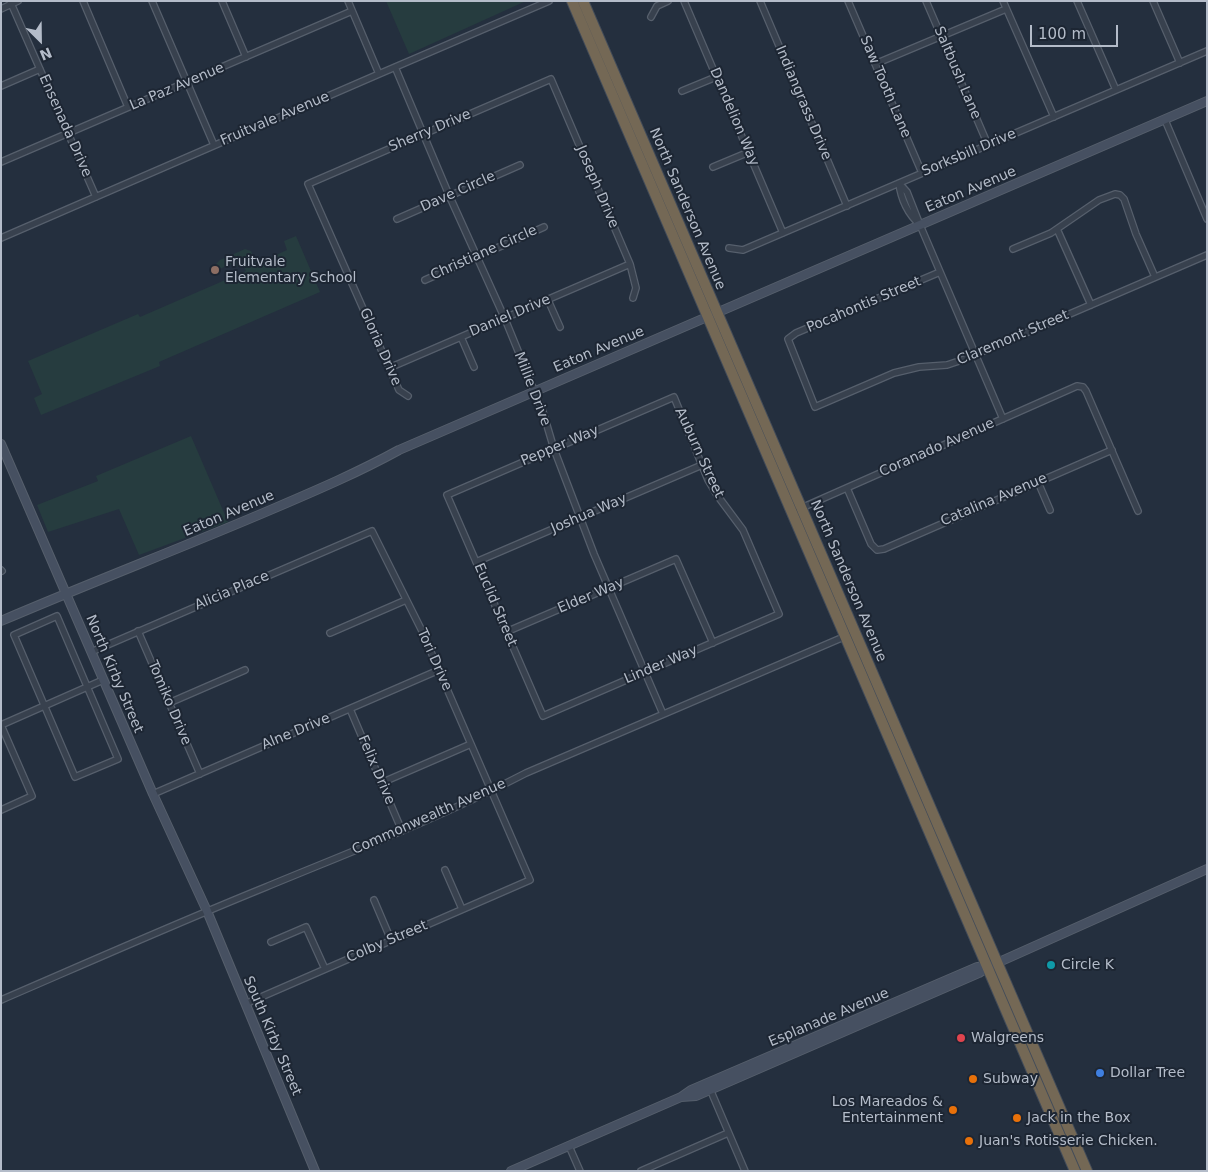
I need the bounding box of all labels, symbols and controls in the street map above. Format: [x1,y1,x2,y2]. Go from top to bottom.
north arrow [15,15,65,65]
scale bar [1033,15,1120,47]
street label: Saltbush Lane [930,24,984,122]
text: 100 m [1038,25,1086,43]
street label: Saw Tooth Lane [856,33,914,141]
street label: Indiangrass Drive [771,43,835,163]
text: N [37,44,54,63]
street label: La Paz Avenue [127,60,227,114]
street label: Dandelion Way [706,65,762,169]
street label: Ensenada Drive [35,72,95,180]
street label: Fruitvale Avenue [218,88,332,150]
street label: Sherry Drive [386,106,474,156]
street label: North Sanderson Avenue [645,125,729,293]
street label: Sorksbill Drive [919,126,1019,180]
street label: Joseph Drive [572,143,622,231]
street label: Eaton Avenue [923,163,1019,217]
street label: Dave Circle [418,168,498,216]
street label: Christiane Circle [428,222,540,284]
place label: Fruitvale Elementary School [225,254,357,286]
marker: Fruitvale Elementary School [209,264,221,276]
street label: Pocahontis Street [804,273,924,337]
street label: Daniel Drive [467,291,553,341]
street label: Gloria Drive [355,306,405,388]
street label: Claremont Street [955,307,1071,369]
street label: Eaton Avenue [551,323,647,377]
street label: Millie Drive [510,350,554,428]
street label: Auburn Street [671,405,727,501]
street label: Coranado Avenue [877,415,997,481]
street label: Pepper Way [519,422,601,470]
street label: Catalina Avenue [938,470,1050,530]
street label: Eaton Avenue [181,487,277,541]
street label: Joshua Way [549,491,629,537]
street label: North Sanderson Avenue [806,497,890,665]
street label: Euclid Street [470,561,520,649]
street label: Alicia Place [192,568,272,614]
street label: Elder Way [555,575,627,617]
street label: North Kirby Street [82,612,146,736]
street label: Tori Drive [413,626,455,694]
street label: Linder Way [622,642,700,688]
street label: Tomiko Drive [144,658,194,748]
street label: Alne Drive [259,710,333,754]
street label: Felix Drive [354,733,398,807]
street label: Commonwealth Avenue [350,775,508,859]
street label: Colby Street [344,917,430,967]
place label: Circle K [1061,957,1114,973]
marker: Circle K [1045,959,1057,971]
street label: South Kirby Street [239,974,305,1098]
street label: Esplanade Avenue [766,985,892,1051]
place label: Walgreens [971,1030,1044,1046]
marker: Walgreens [955,1032,967,1044]
place label: Dollar Tree [1110,1065,1185,1081]
marker: Dollar Tree [1094,1067,1106,1079]
place label: Subway [983,1071,1038,1087]
marker: Subway [967,1073,979,1085]
place label: Los Mareados & Entertainment [832,1094,943,1126]
marker: Los Mareados & Entertainment [947,1104,959,1116]
place label: Jack in the Box [1027,1110,1131,1126]
marker: Jack in the Box [1011,1112,1023,1124]
place label: Juan's Rotisserie Chicken. [979,1133,1158,1149]
marker: Juan's Rotisserie Chicken. [963,1135,975,1147]

